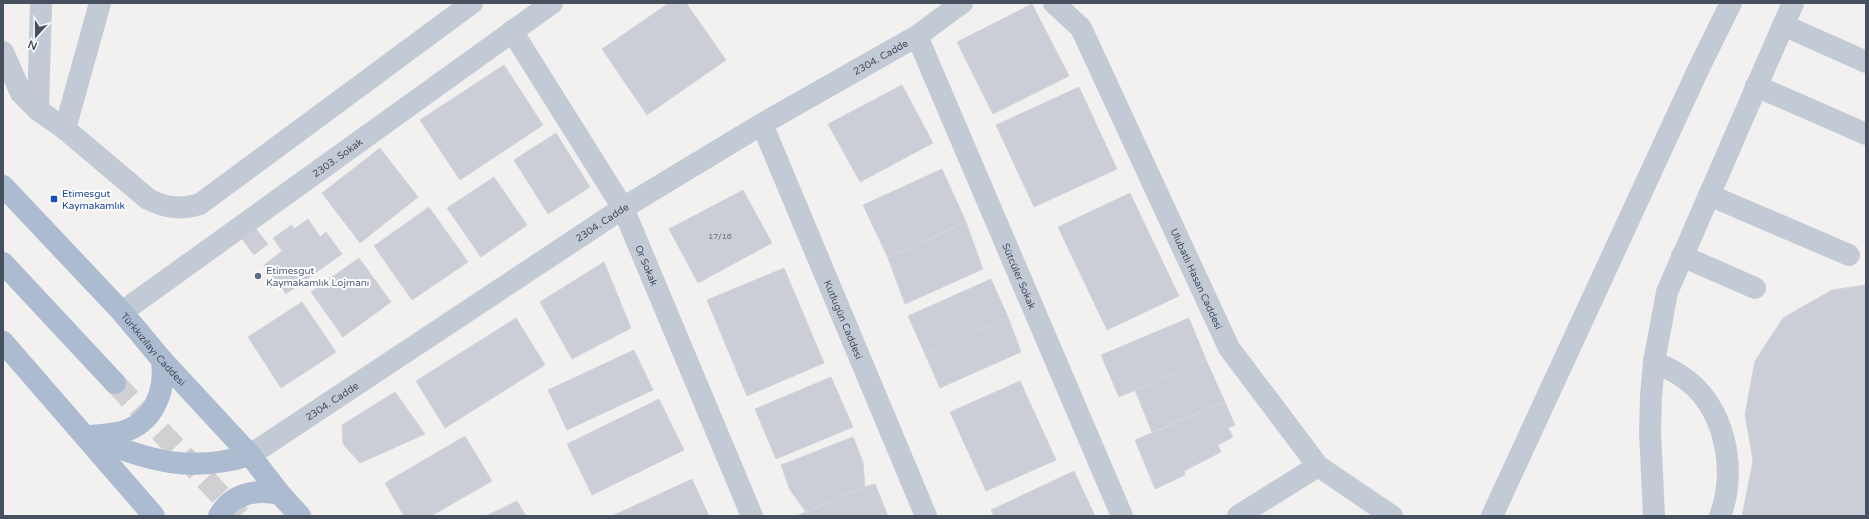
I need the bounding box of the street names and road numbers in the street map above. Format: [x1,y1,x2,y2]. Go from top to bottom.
street label: 2304. Cadde [851,37,911,78]
street label: 2303. Sokak [310,136,366,180]
street label: 2304. Cadde [574,201,631,245]
street label: Ulubatlı Hasan Caddesi [1168,227,1225,331]
street label: Sütcüler Sokak [999,242,1038,312]
street label: Or Sokak [632,243,660,288]
street label: Kutlugün Caddesi [821,279,865,361]
street label: Türkkızılayı Caddesi [118,310,188,389]
street label: 2304. Cadde [303,380,361,424]

